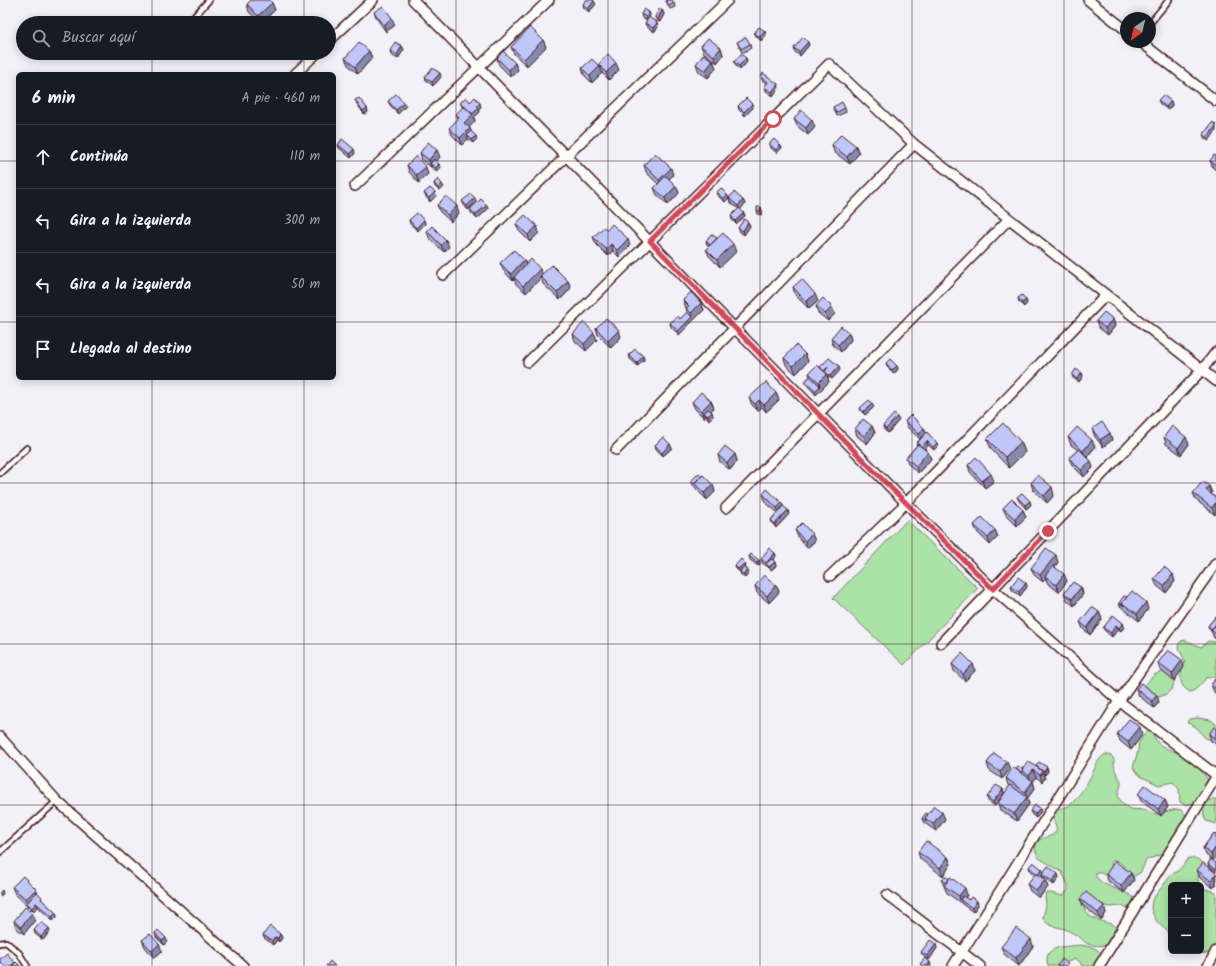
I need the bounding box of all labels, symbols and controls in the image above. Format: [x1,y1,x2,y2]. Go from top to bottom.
north arrow [1120,12,1156,48]
search box [16,16,336,60]
text: Buscar aquí [62,26,135,50]
icon: search [30,27,52,49]
text: 6 min [32,85,76,112]
text: A pie · 460 m [242,88,320,109]
route start [764,110,782,128]
text: Continúa [70,145,128,169]
icon: ahead [32,146,54,168]
text: 110 m [290,146,320,167]
text: Gira a la izquierda [70,209,191,233]
icon: left [32,210,54,232]
text: 300 m [284,210,320,231]
text: Gira a la izquierda [70,273,191,297]
icon: left [32,274,54,296]
text: 50 m [291,274,320,295]
text: Llegada al destino [70,337,192,361]
icon: arrive [32,338,54,360]
route end [1039,522,1057,540]
map controls [1168,882,1204,954]
button: + [1168,882,1204,918]
button: − [1168,918,1204,954]

